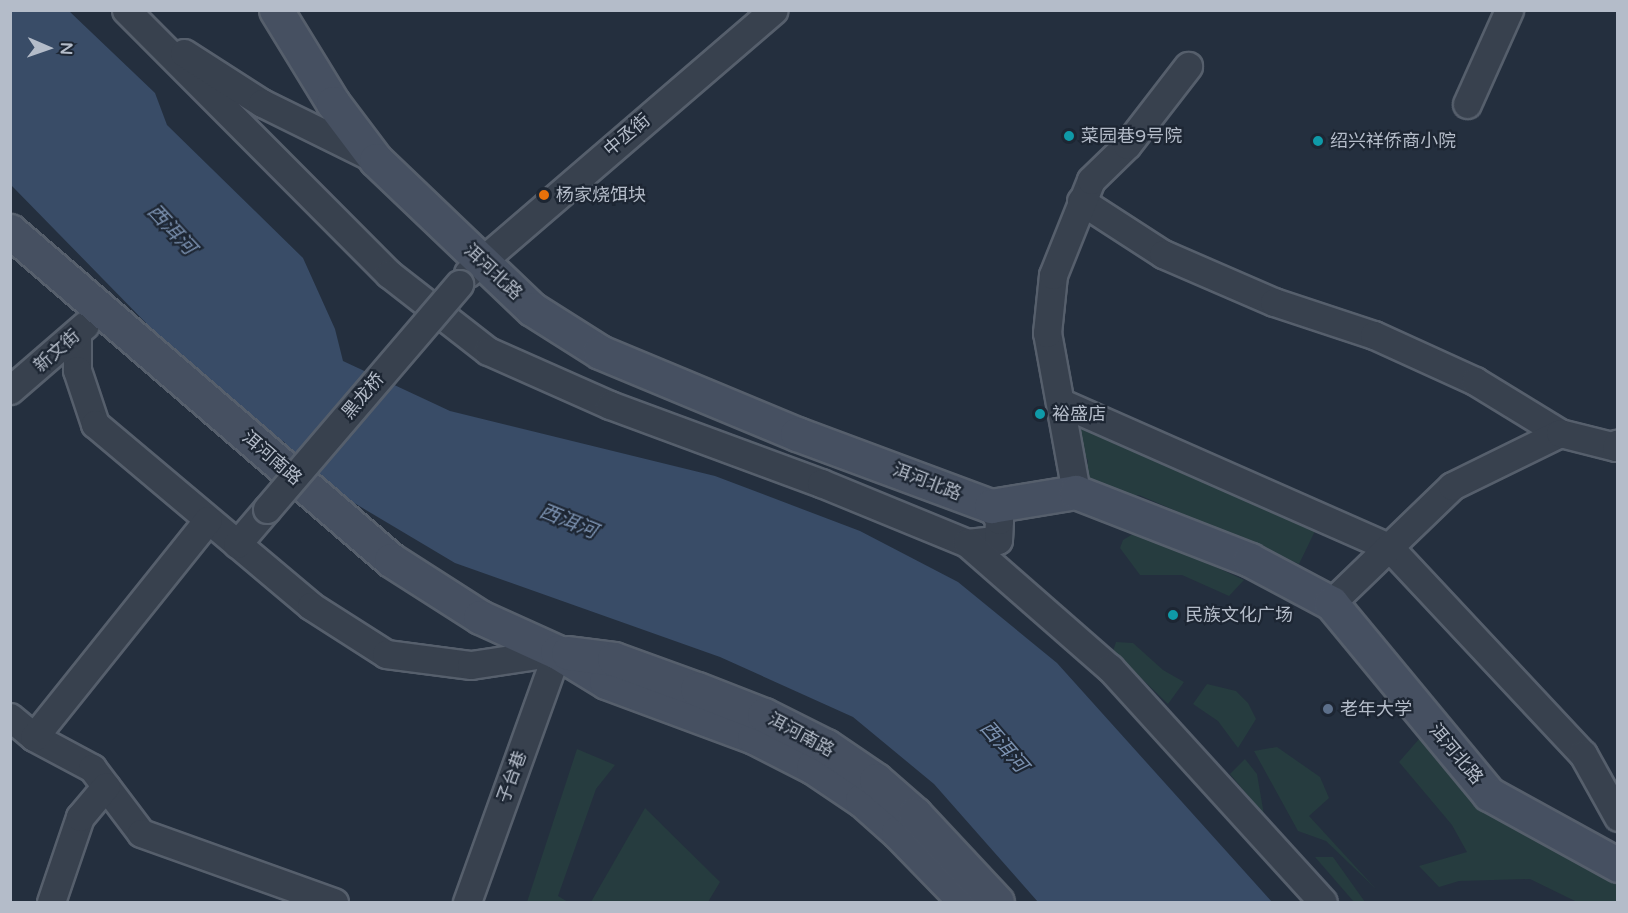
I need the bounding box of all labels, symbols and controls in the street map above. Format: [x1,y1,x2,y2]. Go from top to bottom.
north arrow [18,18,78,78]
text: N [56,42,76,55]
street label: 中丞街 [599,109,655,161]
place label: 菜园巷9号院 [1081,125,1182,147]
marker: 菜园巷9号院 [1062,129,1076,143]
place label: 绍兴祥侨商小院 [1330,130,1456,152]
marker: 绍兴祥侨商小院 [1311,134,1325,148]
place label: 杨家烧饵块 [556,184,646,206]
marker: 杨家烧饵块 [537,188,551,202]
water label: 西洱河 [142,200,200,260]
street label: 洱河北路 [459,240,527,304]
street label: 新文街 [30,325,84,377]
street label: 黑龙桥 [337,368,389,424]
place label: 裕盛店 [1052,403,1106,425]
marker: 裕盛店 [1033,407,1047,421]
street label: 洱河南路 [238,426,306,490]
street label: 洱河北路 [890,459,964,505]
water label: 西洱河 [536,500,600,544]
place label: 民族文化广场 [1185,604,1293,626]
marker: 民族文化广场 [1166,608,1180,622]
place label: 老年大学 [1340,698,1412,720]
marker: 老年大学 [1321,702,1335,716]
street label: 洱河南路 [764,709,838,761]
water label: 西洱河 [974,716,1032,778]
street label: 洱河北路 [1425,719,1487,789]
street label: 子台巷 [493,748,531,806]

